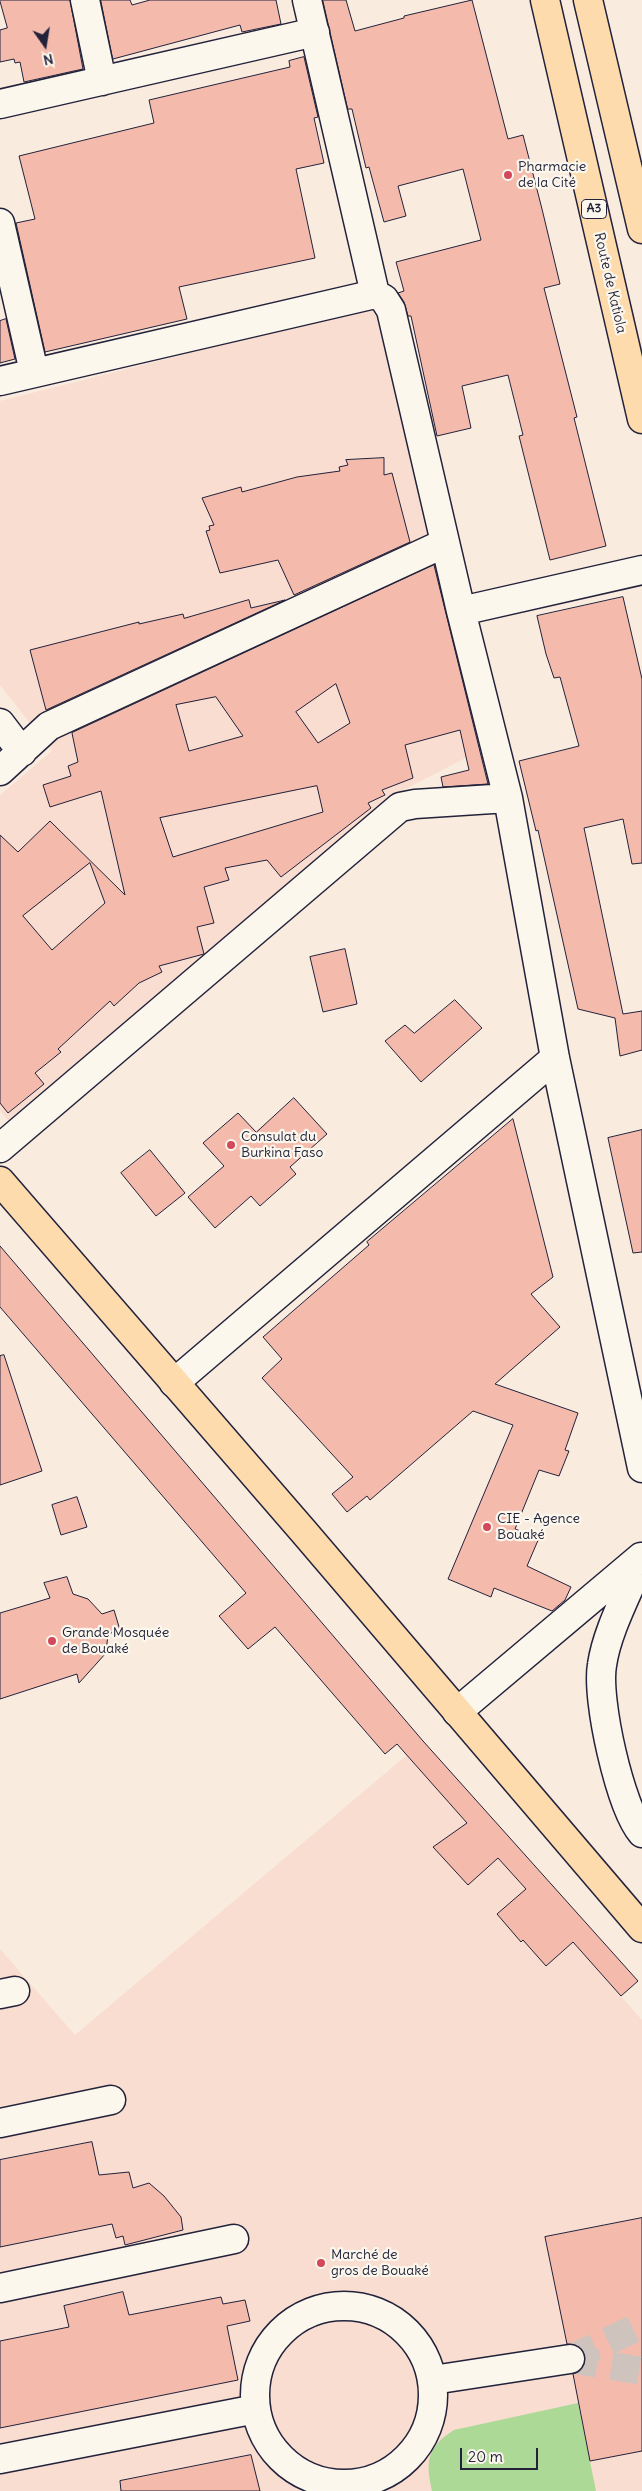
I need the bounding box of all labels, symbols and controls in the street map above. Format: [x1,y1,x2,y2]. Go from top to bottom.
north arrow [20,20,70,70]
text: N [42,50,55,69]
place label: Pharmacie de la Cité [518,159,586,192]
marker: Pharmacie de la Cité [502,169,514,181]
road number: A3 [582,200,606,218]
street label: Route de Katiola [590,231,630,335]
place label: Consulat du Burkina Faso [241,1129,323,1162]
marker: Consulat du Burkina Faso [225,1139,237,1151]
place label: CIE - Agence Bouaké [497,1511,580,1544]
marker: CIE - Agence Bouaké [481,1521,493,1533]
place label: Grande Mosquée de Bouaké [62,1625,169,1658]
marker: Grande Mosquée de Bouaké [46,1635,58,1647]
place label: Marché de gros de Bouaké [331,2247,429,2280]
marker: Marché de gros de Bouaké [315,2257,327,2269]
scale bar [462,2438,540,2470]
text: 20 m [468,2447,503,2466]

